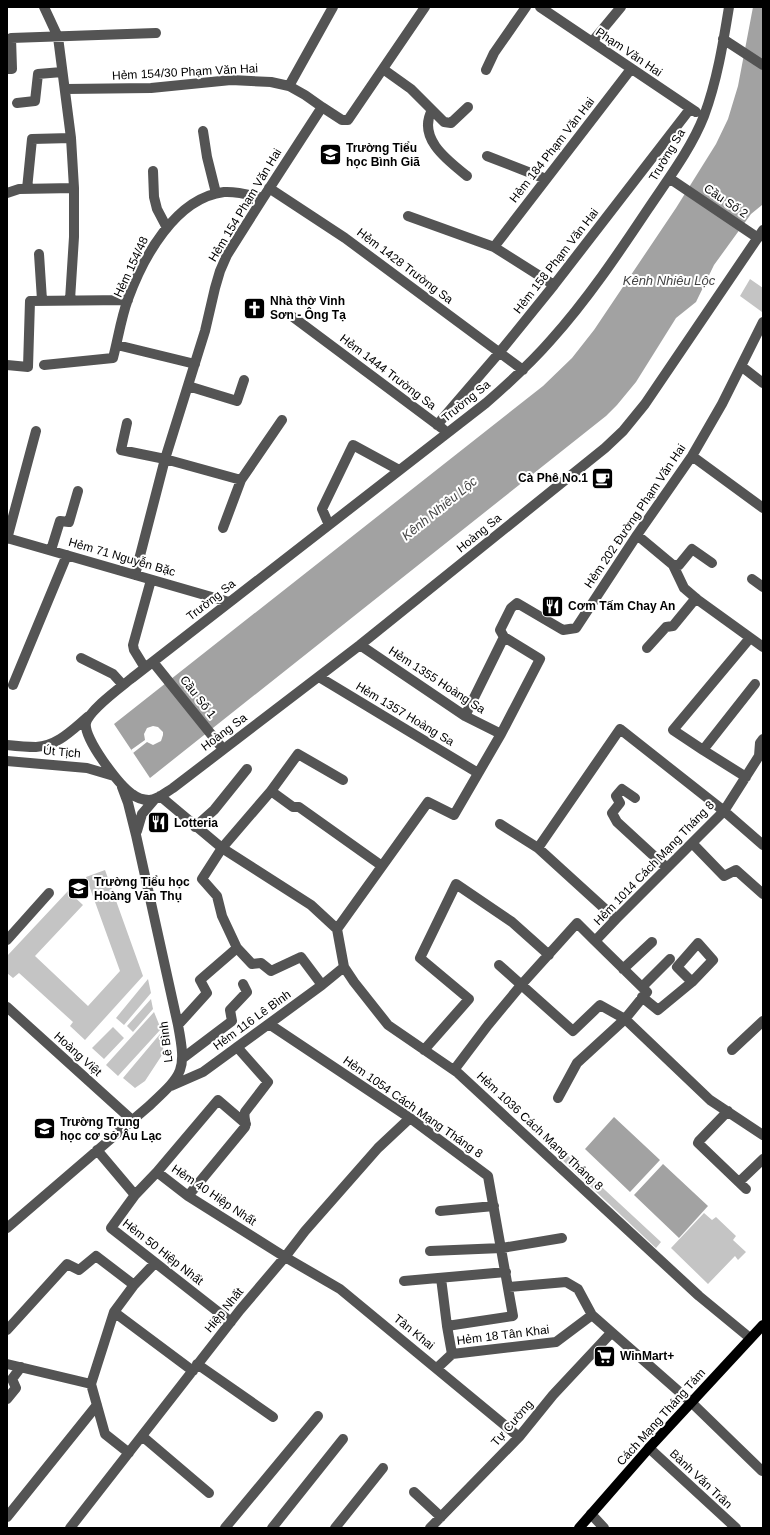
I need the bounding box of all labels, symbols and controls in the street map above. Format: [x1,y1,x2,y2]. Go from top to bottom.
street label: Phạm Văn Hai [593,25,665,79]
street label: Hẻm 154/30 Phạm Văn Hai [112,61,258,83]
street label: Hẻm 184 Phạm Văn Hai [507,95,597,205]
street label: Trường Sa [646,126,688,184]
place label: Trường Tiểu học Bình Giã [346,141,420,169]
school or university icon: Trường Tiểu học Bình Giã [318,142,344,168]
street label: Hẻm 154 Phạm Văn Hai [206,146,284,264]
street label: Cầu Số 2 [701,181,751,221]
street label: Hẻm 158 Phạm Văn Hai [511,206,601,316]
street label: Hẻm 1428 Trường Sa [354,225,456,307]
street label: Hẻm 154/48 [111,234,151,300]
water label: Kênh Nhiêu Lộc [623,273,716,288]
place label: Nhà thờ Vinh Sơn - Ông Tạ [270,294,346,322]
church icon: Nhà thờ Vinh Sơn - Ông Tạ [242,295,268,321]
street label: Hẻm 1444 Trường Sa [337,331,439,413]
street label: Trường Sa [439,377,493,425]
street label: Hẻm 202 Đường Phạm Văn Hai [581,441,689,591]
cafe icon: Cà Phê No.1 [590,465,616,491]
place label: Cà Phê No.1 [518,471,588,485]
water label: Kênh Nhiêu Lộc [399,473,480,543]
street label: Hoàng Sa [454,511,504,555]
street label: Hẻm 71 Nguyễn Bặc [67,534,177,579]
street label: Trường Sa [184,576,238,623]
restaurant icon: Cơm Tấm Chay An [540,593,566,619]
place label: Cơm Tấm Chay An [568,599,675,613]
street label: Hẻm 1355 Hoàng Sa [386,644,488,717]
street label: Cầu Số 1 [177,673,219,721]
street label: Hẻm 1357 Hoàng Sa [353,679,457,749]
street label: Hoàng Sa [198,710,250,754]
street label: Út Tịch [43,742,82,761]
street label: Hẻm 1014 Cách Mạng Tháng 8 [591,798,717,928]
restaurant icon: Lotteria [145,810,171,836]
place label: Lotteria [174,816,218,830]
place label: Trường Tiểu học Hoàng Văn Thụ [94,875,190,903]
school or university icon: Trường Tiểu học Hoàng Văn Thụ [66,876,92,902]
street label: Hẻm 116 Lê Bình [210,987,294,1053]
street label: Lê Bình [157,1021,175,1063]
street label: Hoàng Việt [51,1029,105,1079]
street label: Hẻm 1054 Cách Mạng Tháng 8 [340,1053,486,1161]
street label: Hẻm 1036 Cách Mạng Tháng 8 [474,1069,606,1193]
place label: Trường Trung học cơ sở Âu Lạc [60,1115,162,1143]
school or university icon: Trường Trung học cơ sở Âu Lạc [32,1116,58,1142]
street label: Hẻm 40 Hiệp Nhất [169,1162,259,1229]
street label: Hẻm 50 Hiệp Nhất [120,1216,207,1288]
street label: Hiệp Nhất [202,1284,247,1335]
street label: Tân Khai [391,1311,437,1353]
street label: Hẻm 18 Tân Khai [456,1322,550,1348]
supermarket icon: WinMart+ [591,1343,617,1369]
place label: WinMart+ [620,1349,674,1363]
street label: Cách Mạng Tháng Tám [614,1366,708,1468]
street label: Tự Cường [488,1397,536,1449]
street label: Bành Văn Trân [667,1447,735,1511]

